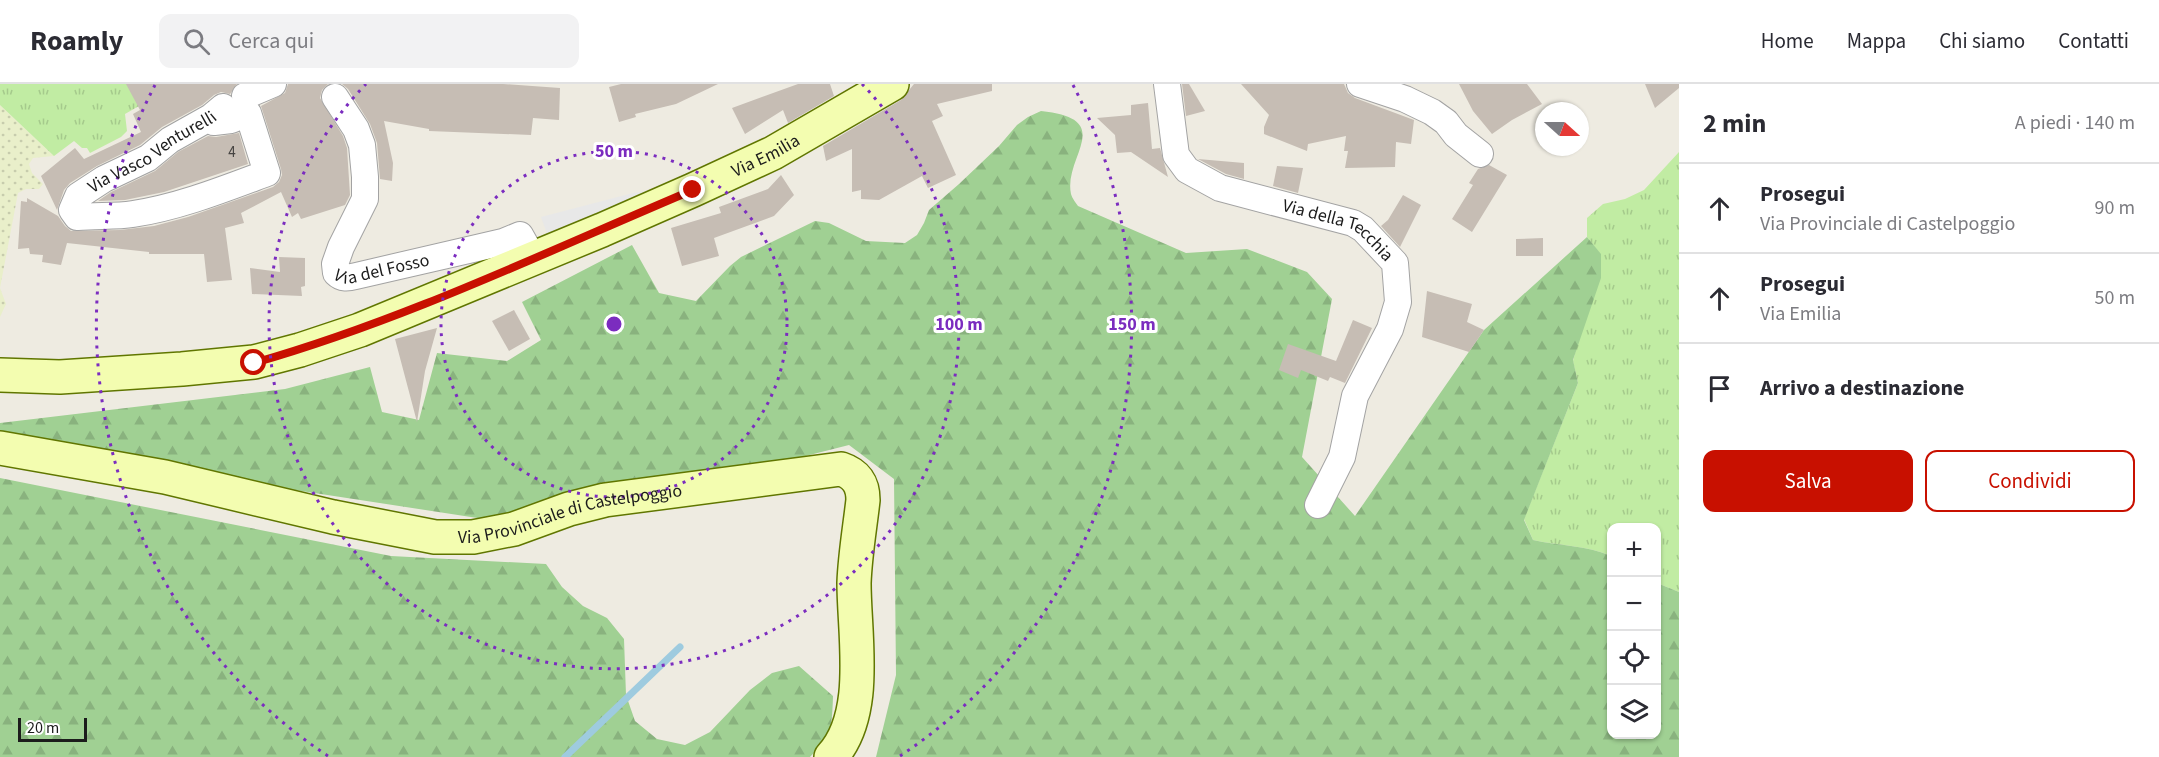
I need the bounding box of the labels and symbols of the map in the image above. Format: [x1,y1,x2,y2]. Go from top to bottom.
north arrow [1535,102,1589,156]
street label: Via Vasco Venturelli [83,105,222,199]
street label: Via Emilia [728,128,805,183]
text: 50 m [595,139,633,164]
house number: 4 [228,142,236,163]
route end [679,176,705,202]
street label: Via della Tecchia [1280,193,1399,267]
street label: Via del Fosso [329,247,432,291]
text: 100 m [935,312,983,337]
text: 150 m [1108,312,1156,337]
centre of rings [604,314,624,334]
route start [240,349,266,375]
street label: Via Provinciale di Castelpoggio [458,478,683,550]
scale bar [18,715,87,742]

